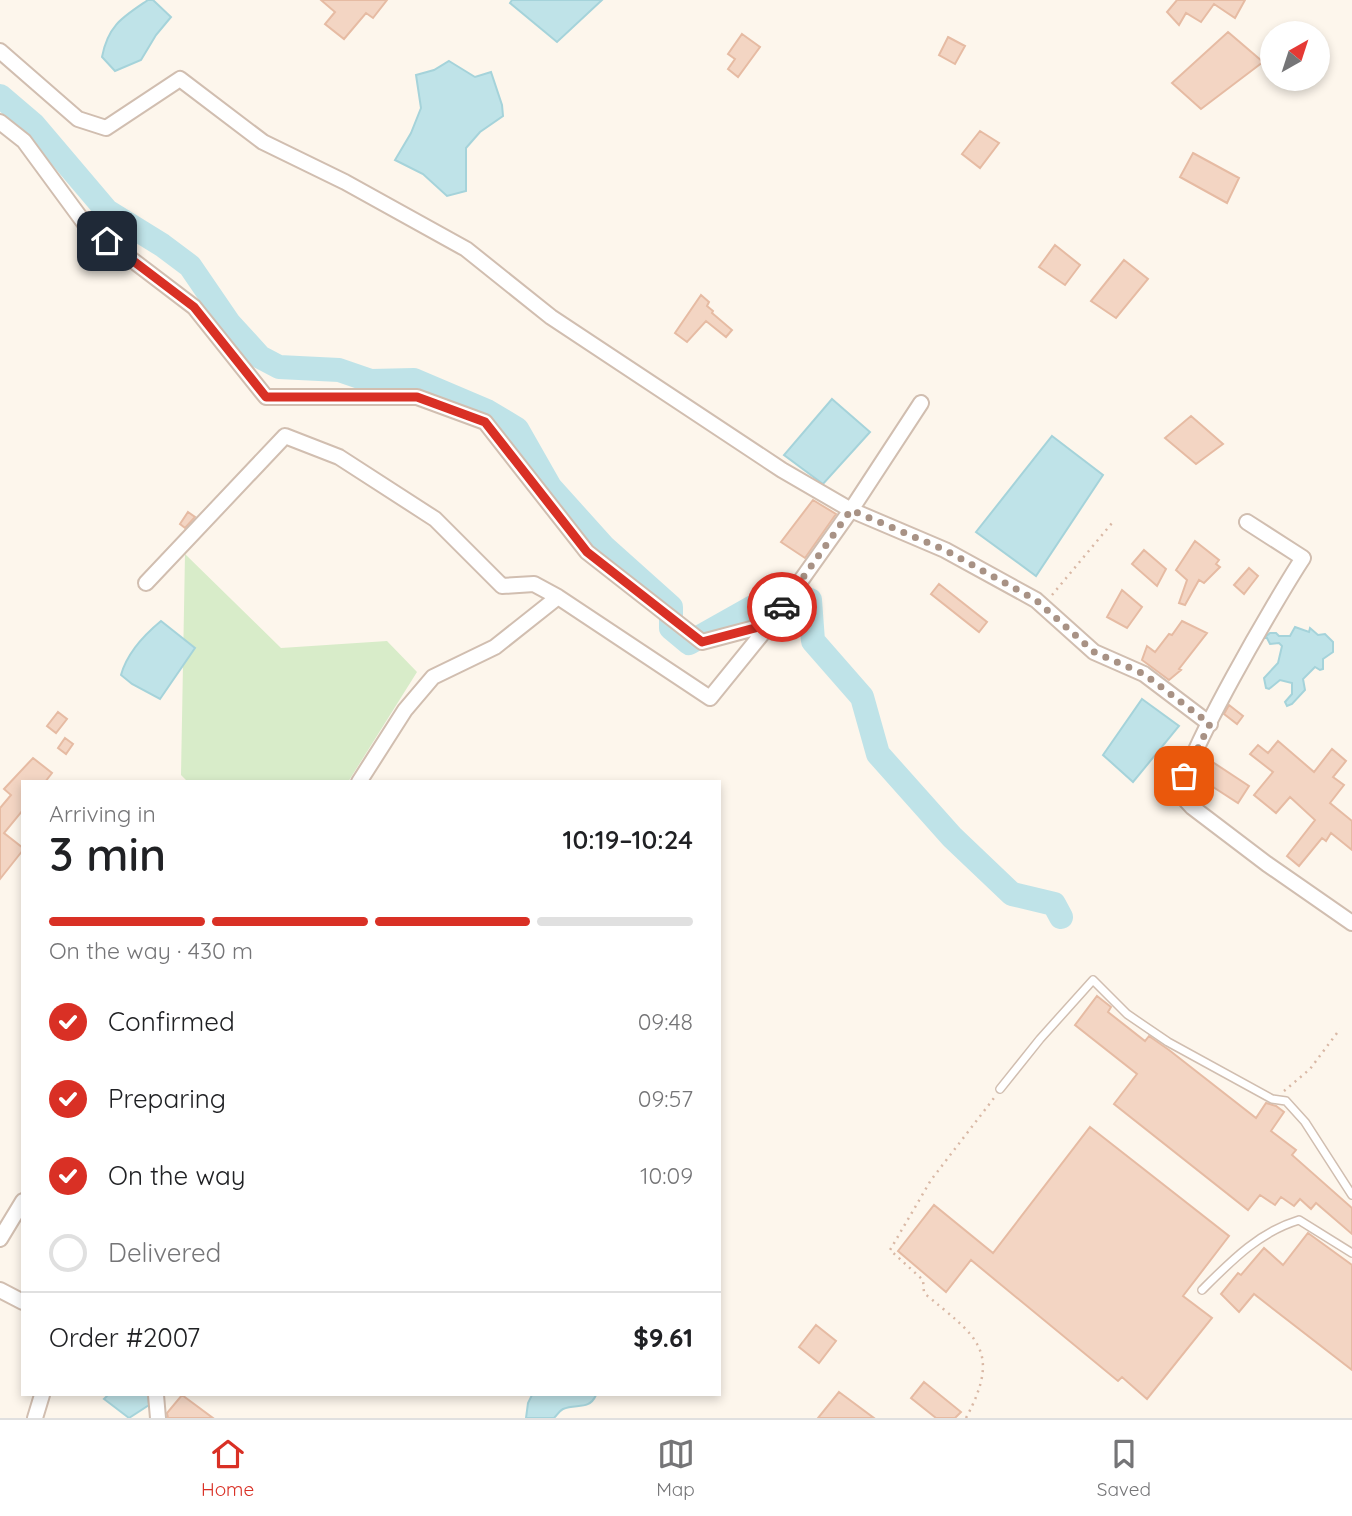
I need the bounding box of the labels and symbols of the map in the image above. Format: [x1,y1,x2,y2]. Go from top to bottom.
north arrow [1260,21,1330,91]
pin [77,211,137,271]
courier [747,572,817,642]
pin [1154,746,1214,806]

